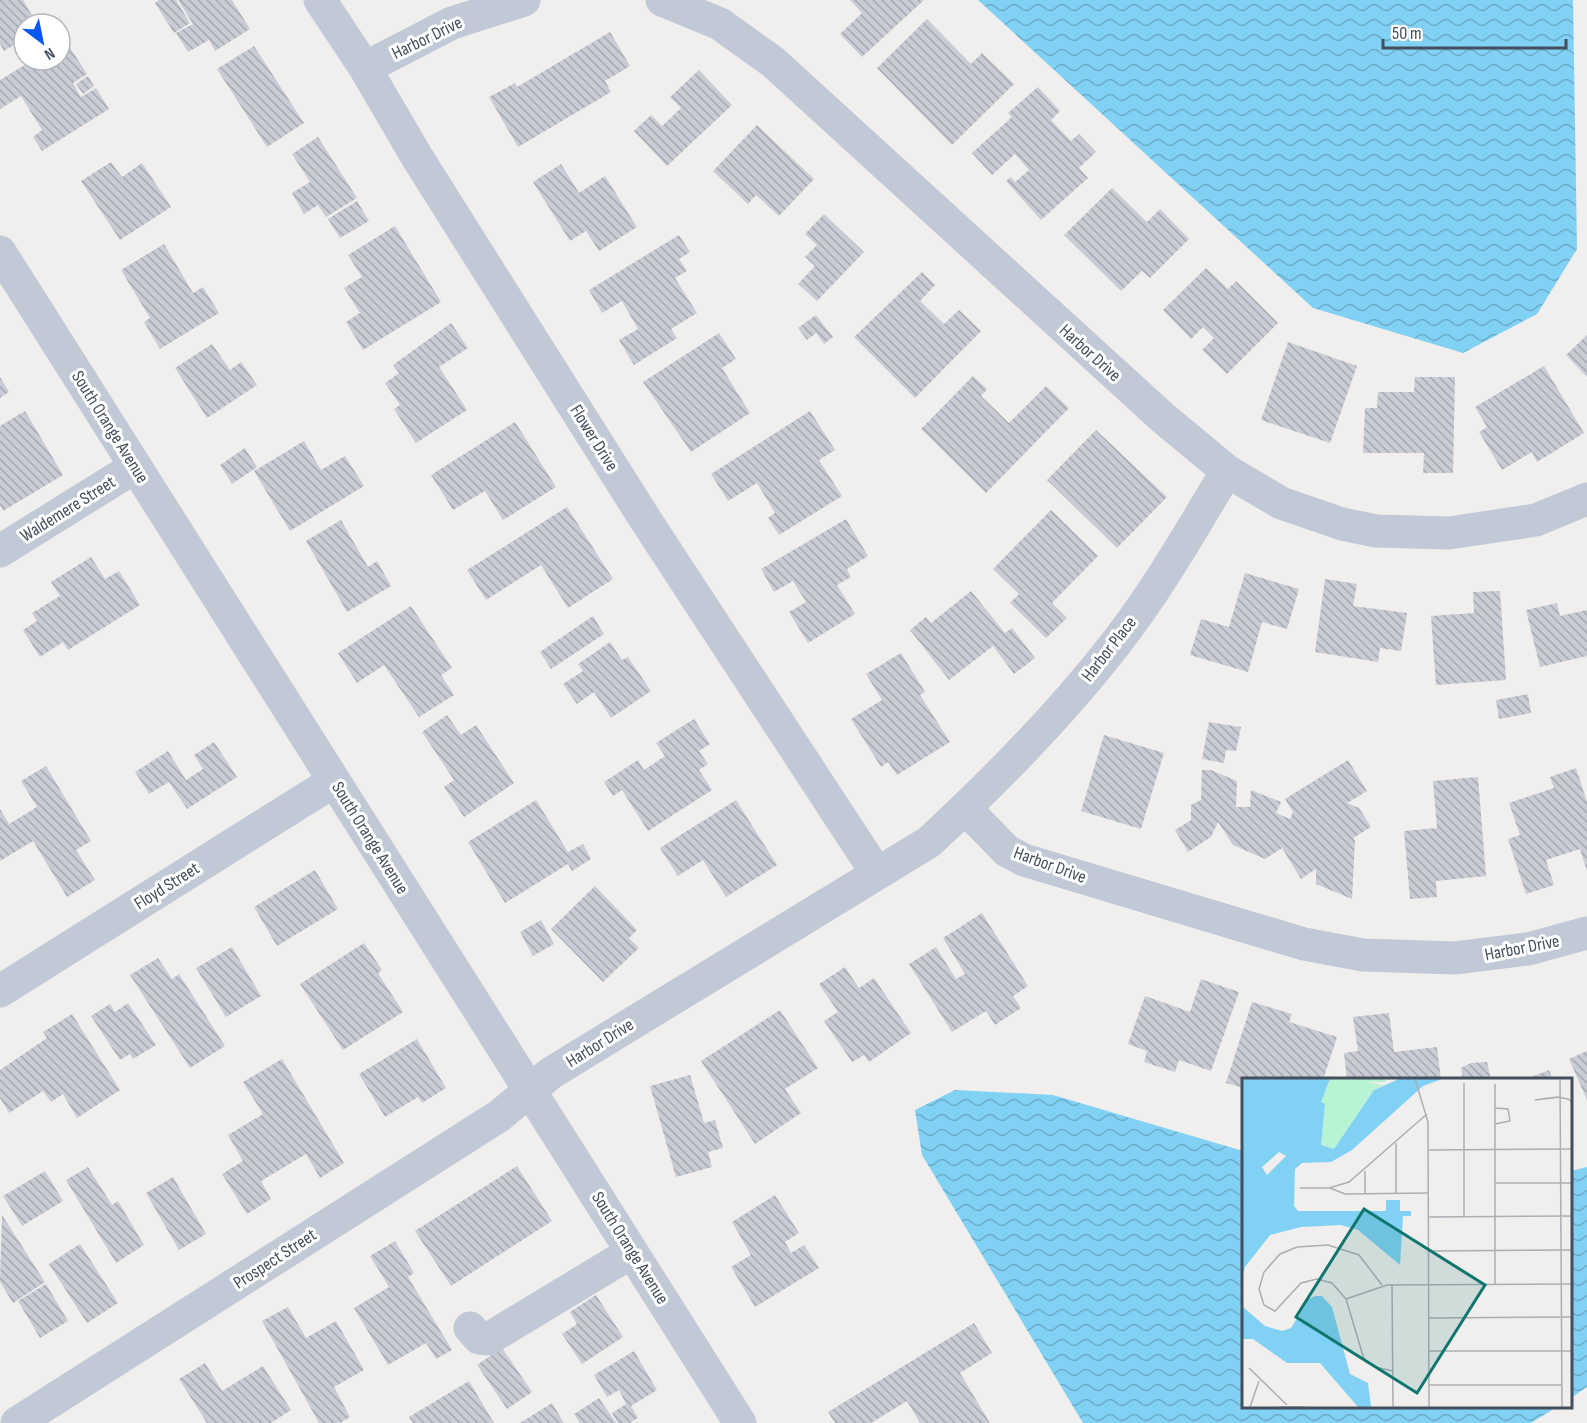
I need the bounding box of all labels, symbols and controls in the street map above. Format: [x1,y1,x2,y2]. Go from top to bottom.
north arrow [12,12,72,72]
street label: Harbor Drive [388,12,466,64]
scale bar [1383,12,1566,50]
text: 50 m [1392,23,1422,44]
text: N [40,43,58,64]
street label: Harbor Drive [1055,320,1125,386]
street label: South Orange Avenue [67,367,153,487]
street label: Flower Drive [565,401,623,475]
street label: Waldemere Street [17,471,120,547]
street label: Harbor Place [1077,612,1141,686]
street label: South Orange Avenue [327,778,413,898]
street label: Harbor Drive [1011,842,1089,888]
street label: Floyd Street [131,858,204,914]
street label: Harbor Drive [1483,930,1561,966]
street label: Harbor Drive [562,1014,638,1072]
inset map [1242,1078,1572,1408]
street label: South Orange Avenue [587,1188,673,1308]
street label: Prospect Street [230,1224,321,1294]

